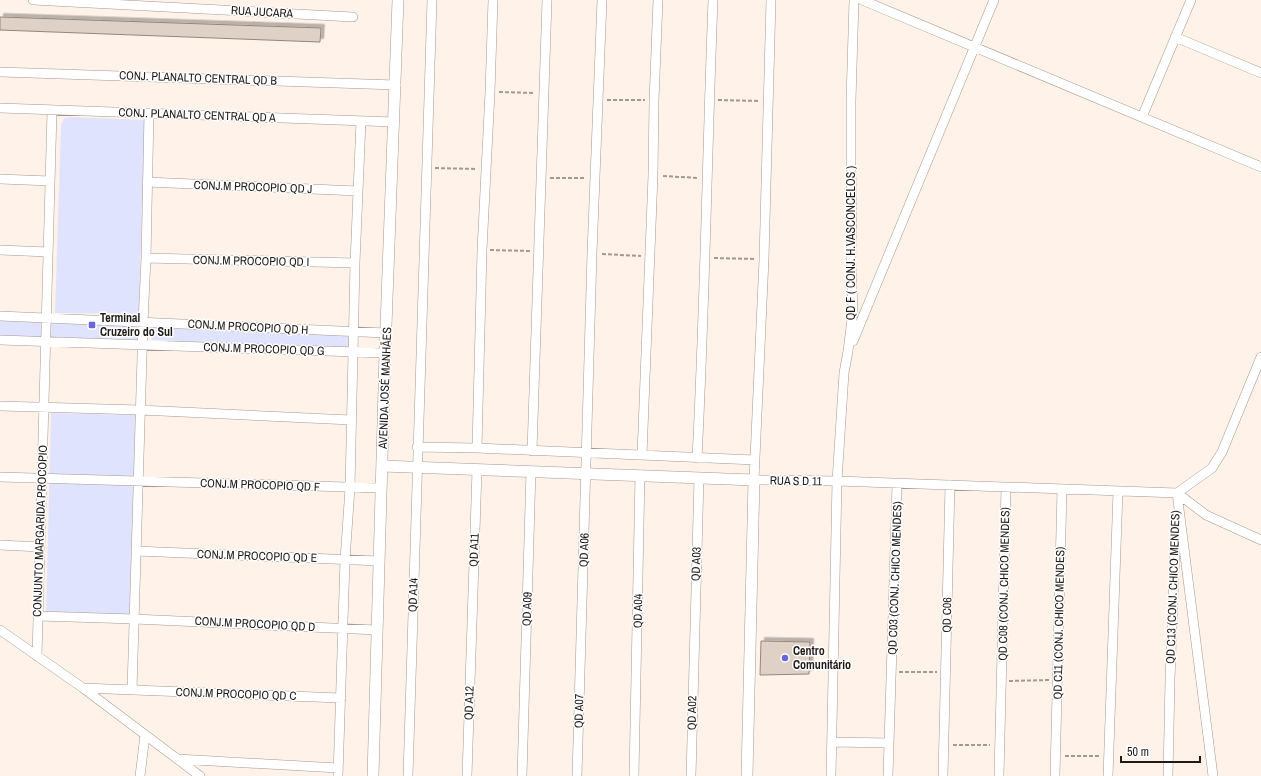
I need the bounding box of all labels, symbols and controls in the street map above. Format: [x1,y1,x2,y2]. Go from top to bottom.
street label: RUA JUCARA [230,2,294,22]
street label: CONJ. PLANALTO CENTRAL QD B [119,67,278,89]
street label: CONJ. PLANALTO CENTRAL QD A [118,104,276,126]
street label: QD F ( CONJ. H.VASCONCELOS ) [843,166,859,320]
street label: CONJ.M PROCOPIO QD J [193,177,313,197]
street label: CONJ.M PROCOPIO QD I [193,252,309,270]
place label: Terminal Cruzeiro do Sul [100,310,173,340]
street label: CONJ.M PROCOPIO QD H [187,316,309,338]
marker: Terminal Cruzeiro do Sul [87,320,97,330]
street label: AVENIDA JOSÉ MANHÃES [375,326,395,450]
street label: CONJ.M PROCOPIO QD G [203,339,325,359]
street label: CONJUNTO MARGARIDA PROCOPIO [29,444,51,617]
street label: RUA S D 11 [770,473,823,489]
street label: CONJ.M PROCOPIO QD F [200,475,320,495]
street label: QD C03 (CONJ. CHICO MENDES) [884,501,906,655]
street label: QD C08 (CONJ. CHICO MENDES) [995,507,1013,661]
street label: QD C13 (CONJ. CHICO MENDES) [1162,510,1184,664]
street label: QD A11 [465,532,483,567]
street label: QD A06 [575,532,593,568]
street label: CONJ.M PROCOPIO QD E [197,546,317,566]
street label: QD A03 [687,546,705,582]
street label: QD C11 (CONJ. CHICO MENDES) [1050,546,1068,700]
street label: QD A14 [404,577,422,613]
street label: QD A09 [518,591,536,627]
street label: QD A04 [630,593,646,628]
street label: QD C06 [939,597,955,633]
street label: CONJ.M PROCOPIO QD D [194,613,316,635]
place label: Centro Comunitário [793,643,851,673]
marker: Centro Comunitário [780,653,790,663]
street label: CONJ.M PROCOPIO QD C [175,684,297,704]
street label: QD A12 [460,685,478,721]
street label: QD A07 [571,693,587,728]
street label: QD A02 [684,696,700,730]
scale bar [1121,738,1200,764]
text: 50 m [1127,744,1149,760]

